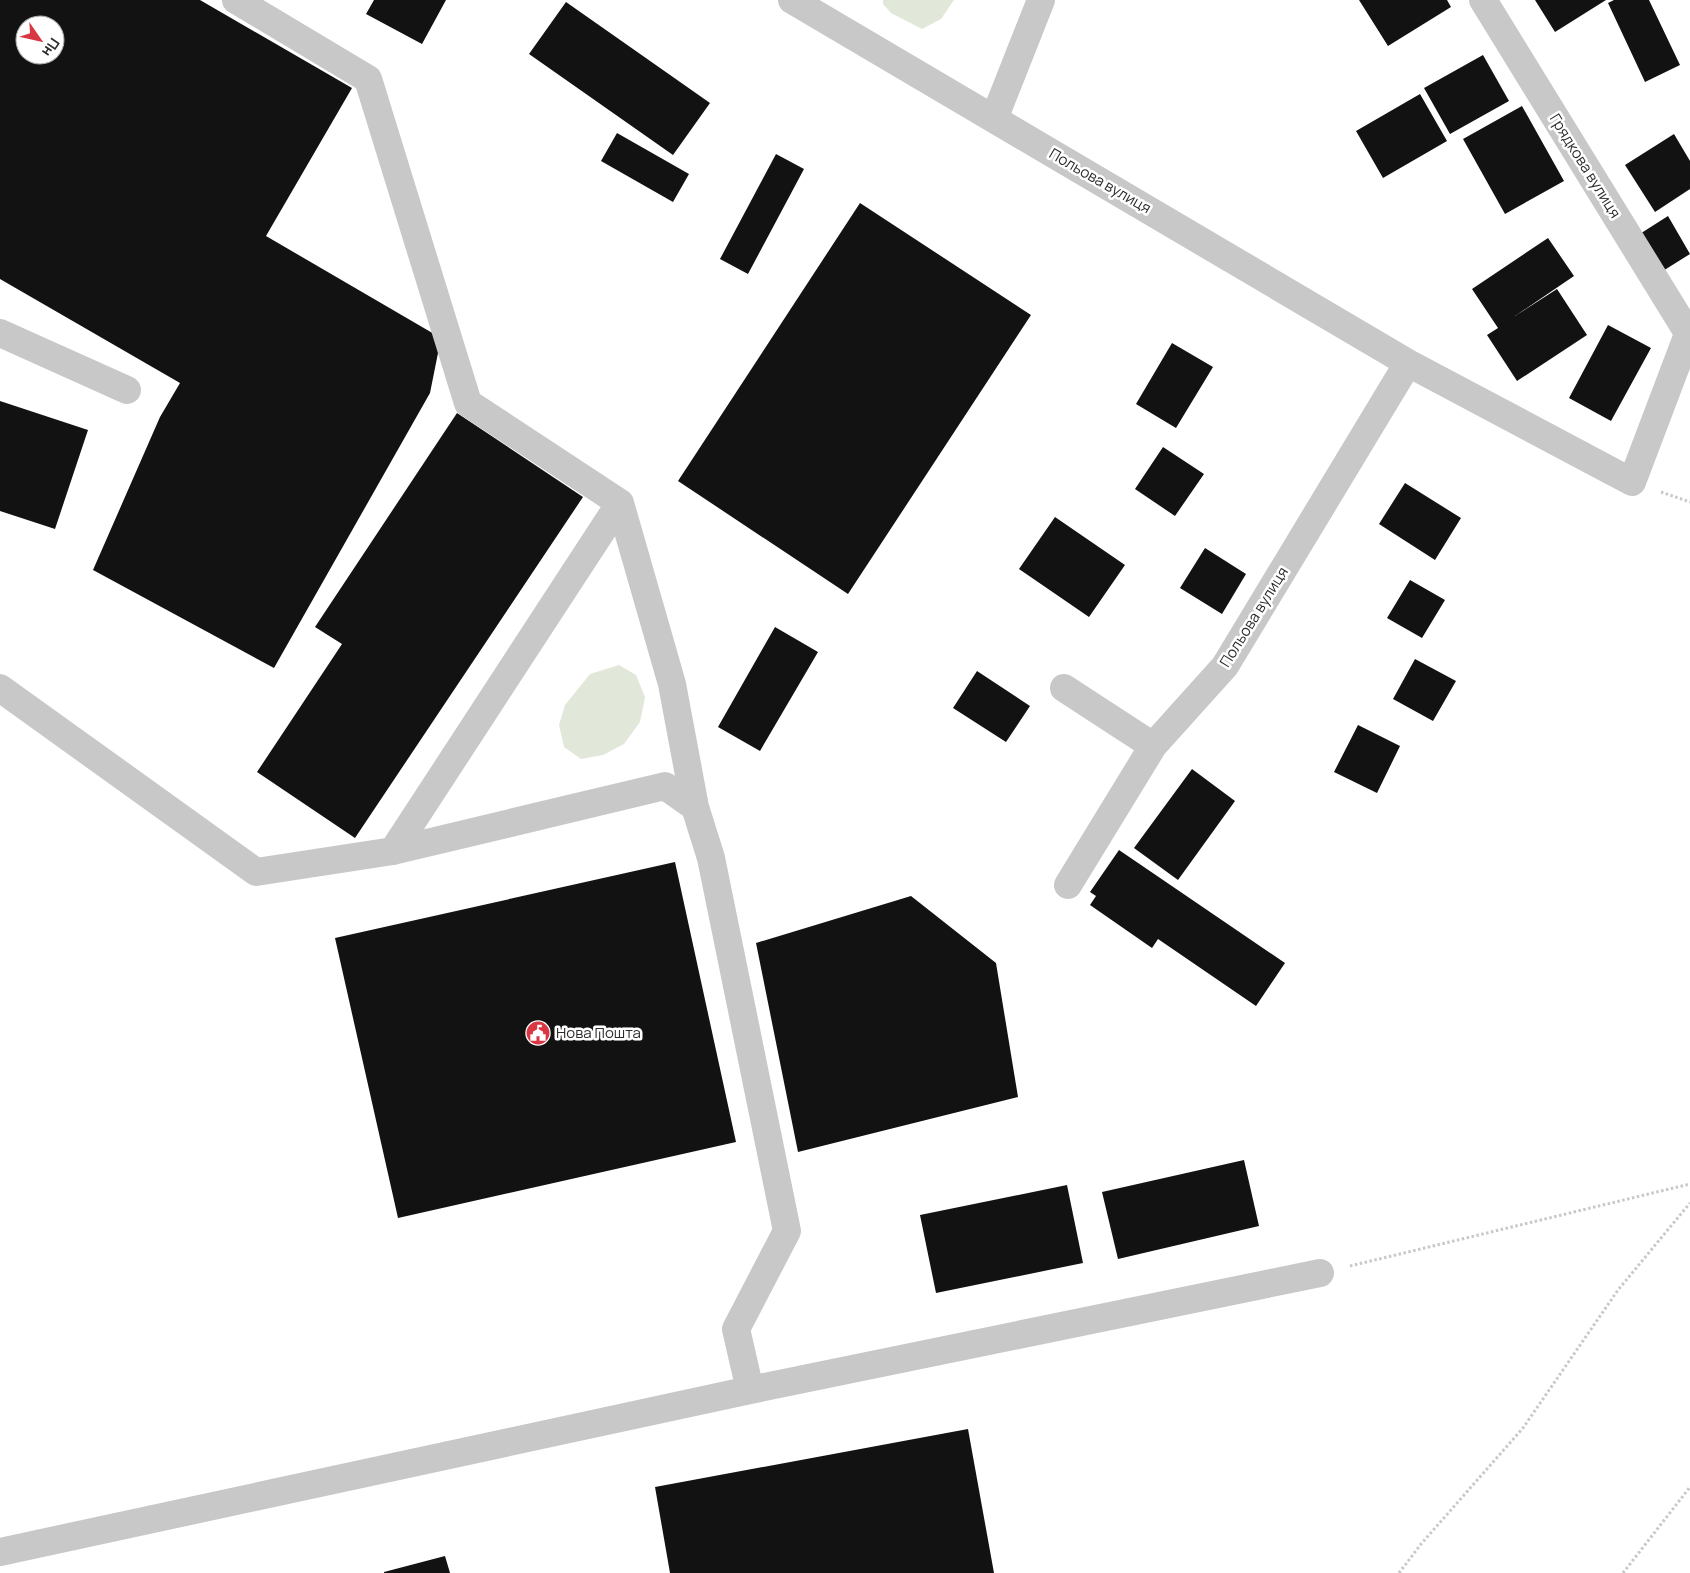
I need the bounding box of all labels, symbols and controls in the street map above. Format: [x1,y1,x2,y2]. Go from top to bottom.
north arrow [15,15,65,65]
text: Пн [38,34,64,61]
street label: Грядкова вулиця [1545,110,1626,222]
street label: Польова вулиця [1045,143,1155,218]
street label: Польова вулиця [1214,563,1293,671]
public building icon: Нова Пошта [525,1020,551,1046]
place label: Нова Пошта [556,1022,641,1043]

